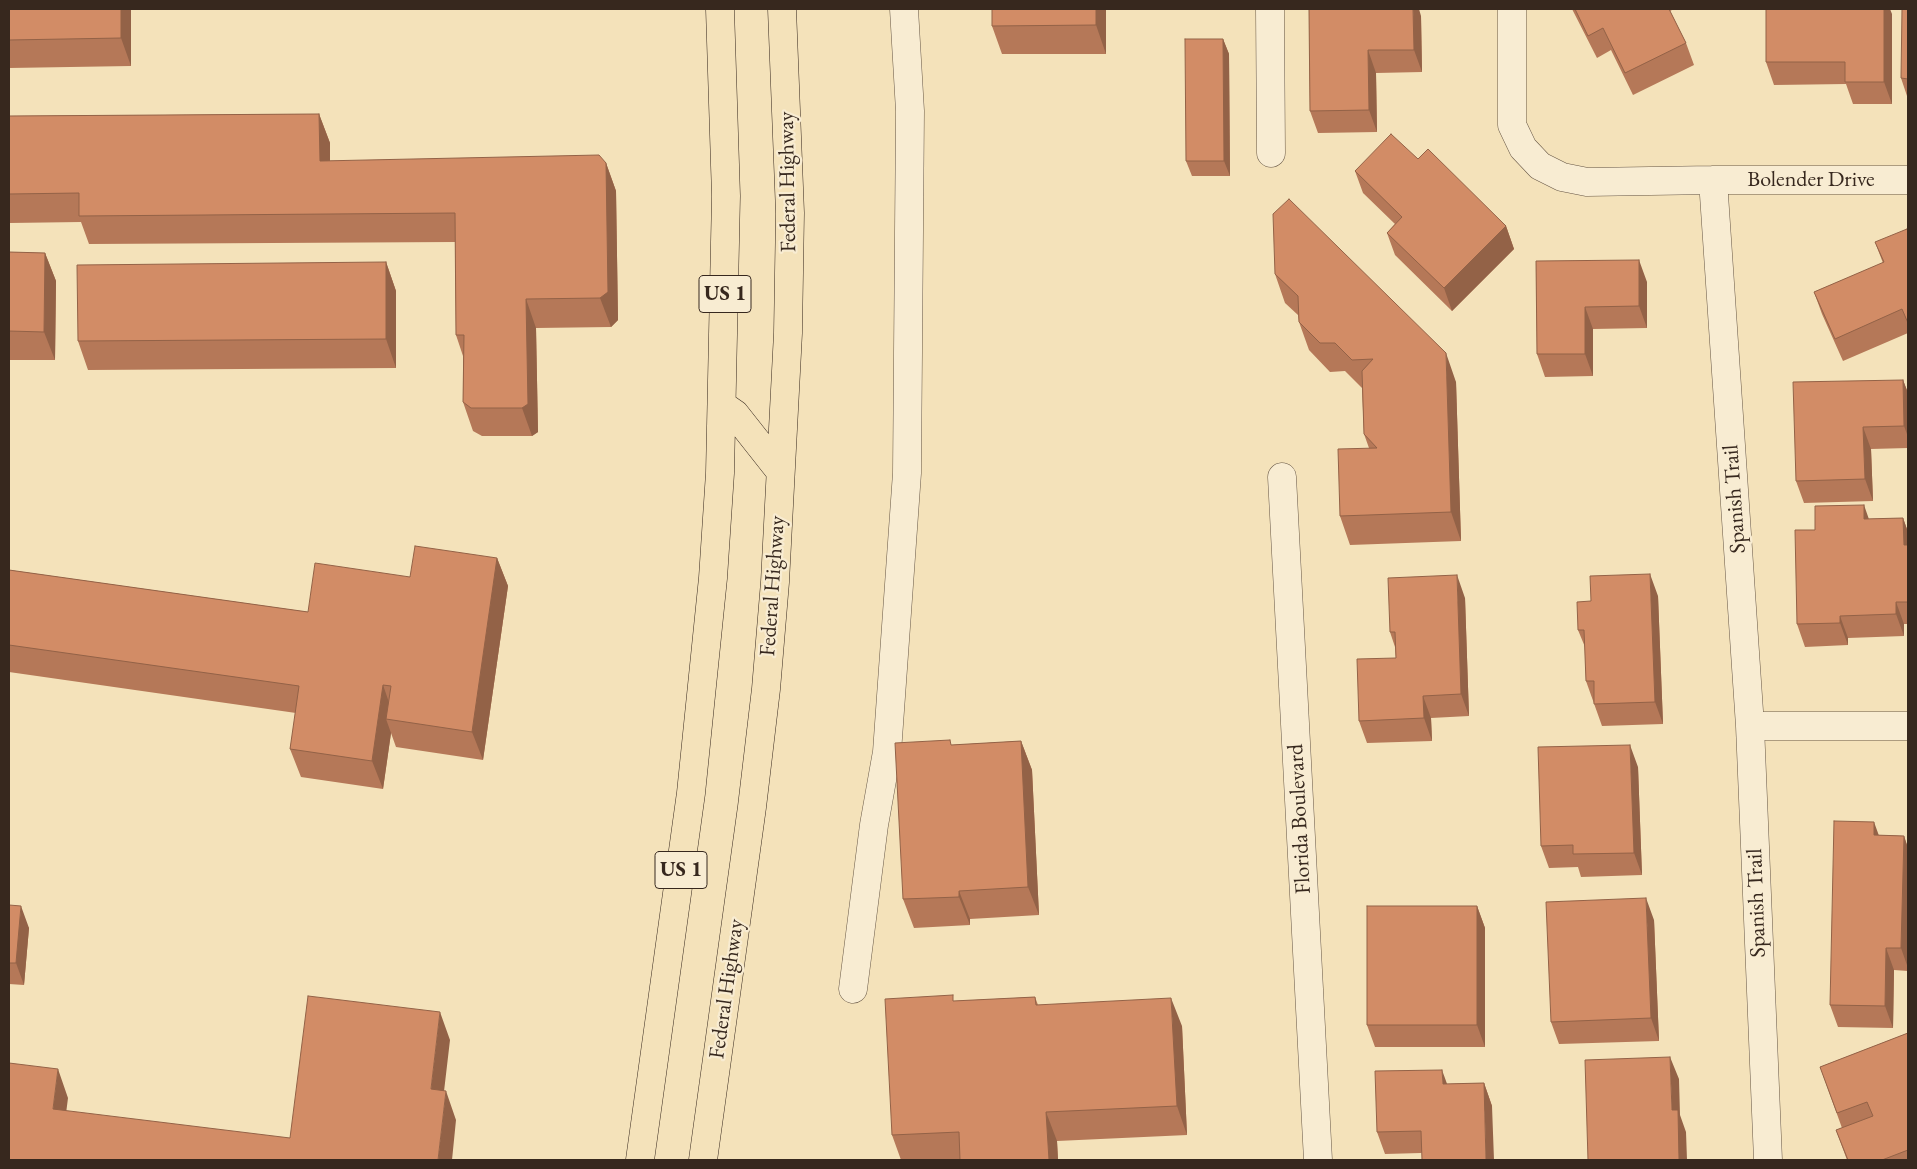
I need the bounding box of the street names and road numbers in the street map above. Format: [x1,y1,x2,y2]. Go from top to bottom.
street label: Federal Highway [774,111,802,253]
street label: Bolender Drive [1747,167,1875,193]
road number: US 1 [699,276,751,312]
street label: Spanish Trail [1718,444,1752,554]
street label: Federal Highway [755,515,791,657]
street label: Florida Boulevard [1283,743,1317,895]
street label: Spanish Trail [1742,848,1772,958]
road number: US 1 [655,852,707,888]
street label: Federal Highway [704,917,750,1061]

